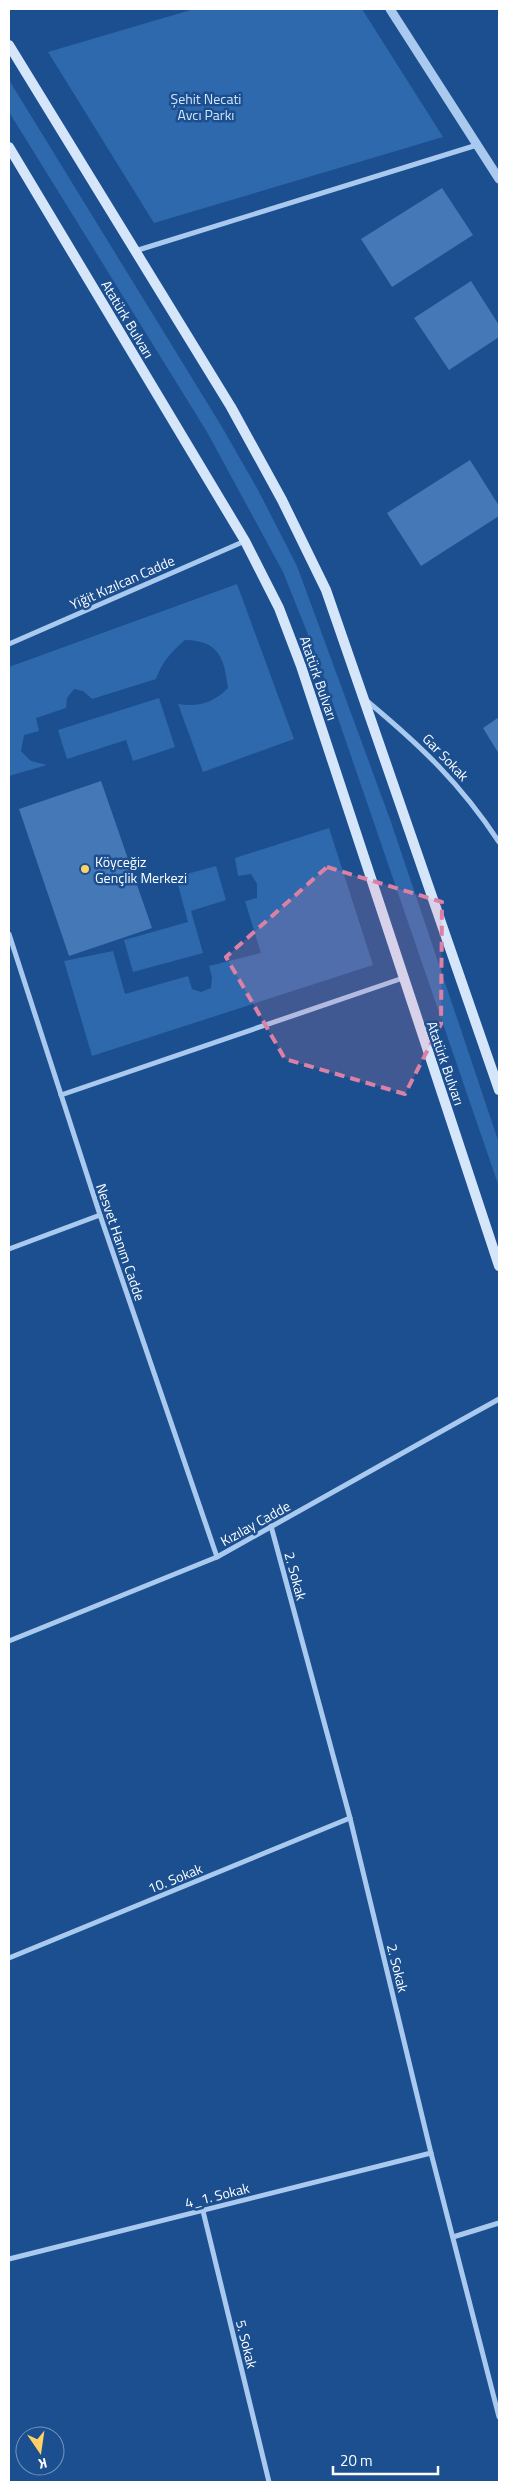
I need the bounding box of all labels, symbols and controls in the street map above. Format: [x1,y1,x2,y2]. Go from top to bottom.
park label: Şehit Necati Avcı Parkı [171,88,241,125]
street label: Atatürk Bulvarı [96,276,160,362]
street label: Yiğit Kızılcan Cadde [66,549,178,615]
street label: Atatürk Bulvarı [295,633,343,723]
street label: Gar Sokak [418,729,474,786]
place label: Köyceğiz Gençlik Merkezi [95,851,187,888]
marker: Köyceğiz Gençlik Merkezi [79,863,91,875]
street label: Atatürk Bulvarı [422,1018,470,1108]
street label: Nesvet Hanım Cadde [91,1180,151,1304]
street label: Kızılay Cadde [216,1495,294,1551]
street label: 2. Sokak [279,1549,313,1603]
street label: 10. Sokak [145,1857,206,1898]
street label: 2. Sokak [382,1942,414,1995]
street label: 4_1. Sokak [182,2177,252,2213]
street label: 5. Sokak [231,2318,263,2371]
north arrow [15,2426,65,2476]
scale bar [333,2444,438,2476]
text: 20 m [340,2449,373,2472]
text: K [36,2453,49,2475]

